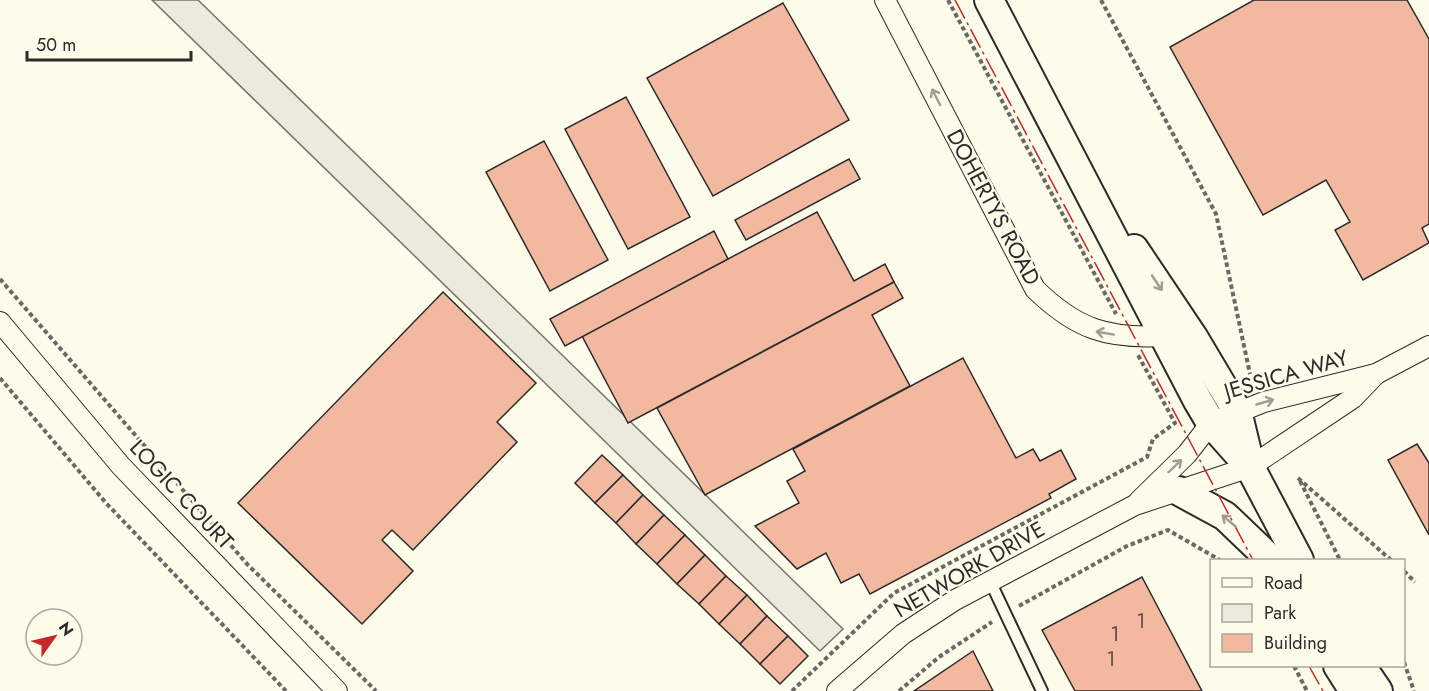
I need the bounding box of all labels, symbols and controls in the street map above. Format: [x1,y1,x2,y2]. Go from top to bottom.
scale bar [27,24,190,62]
text: 50 m [36,32,76,58]
one-way arrow [930,89,942,106]
street label: DOHERTYS ROAD [939,123,1049,291]
one-way arrow [1151,274,1163,290]
one-way arrow [1095,327,1115,338]
street label: JESSICA WAY [1217,341,1352,408]
one-way arrow [1255,396,1274,407]
street label: LOGIC COURT [123,432,242,556]
one-way arrow [1167,459,1182,473]
street label: NETWORK DRIVE [888,513,1050,625]
one-way arrow [1222,514,1237,528]
legend [1210,559,1405,667]
text: Road [1264,570,1303,596]
text: Park [1264,600,1296,626]
north arrow [24,607,84,667]
house number: 1 [1137,607,1146,636]
text: N [53,617,79,641]
house number: 1 [1111,620,1120,649]
text: Building [1264,630,1327,656]
house number: 1 [1107,645,1116,674]

